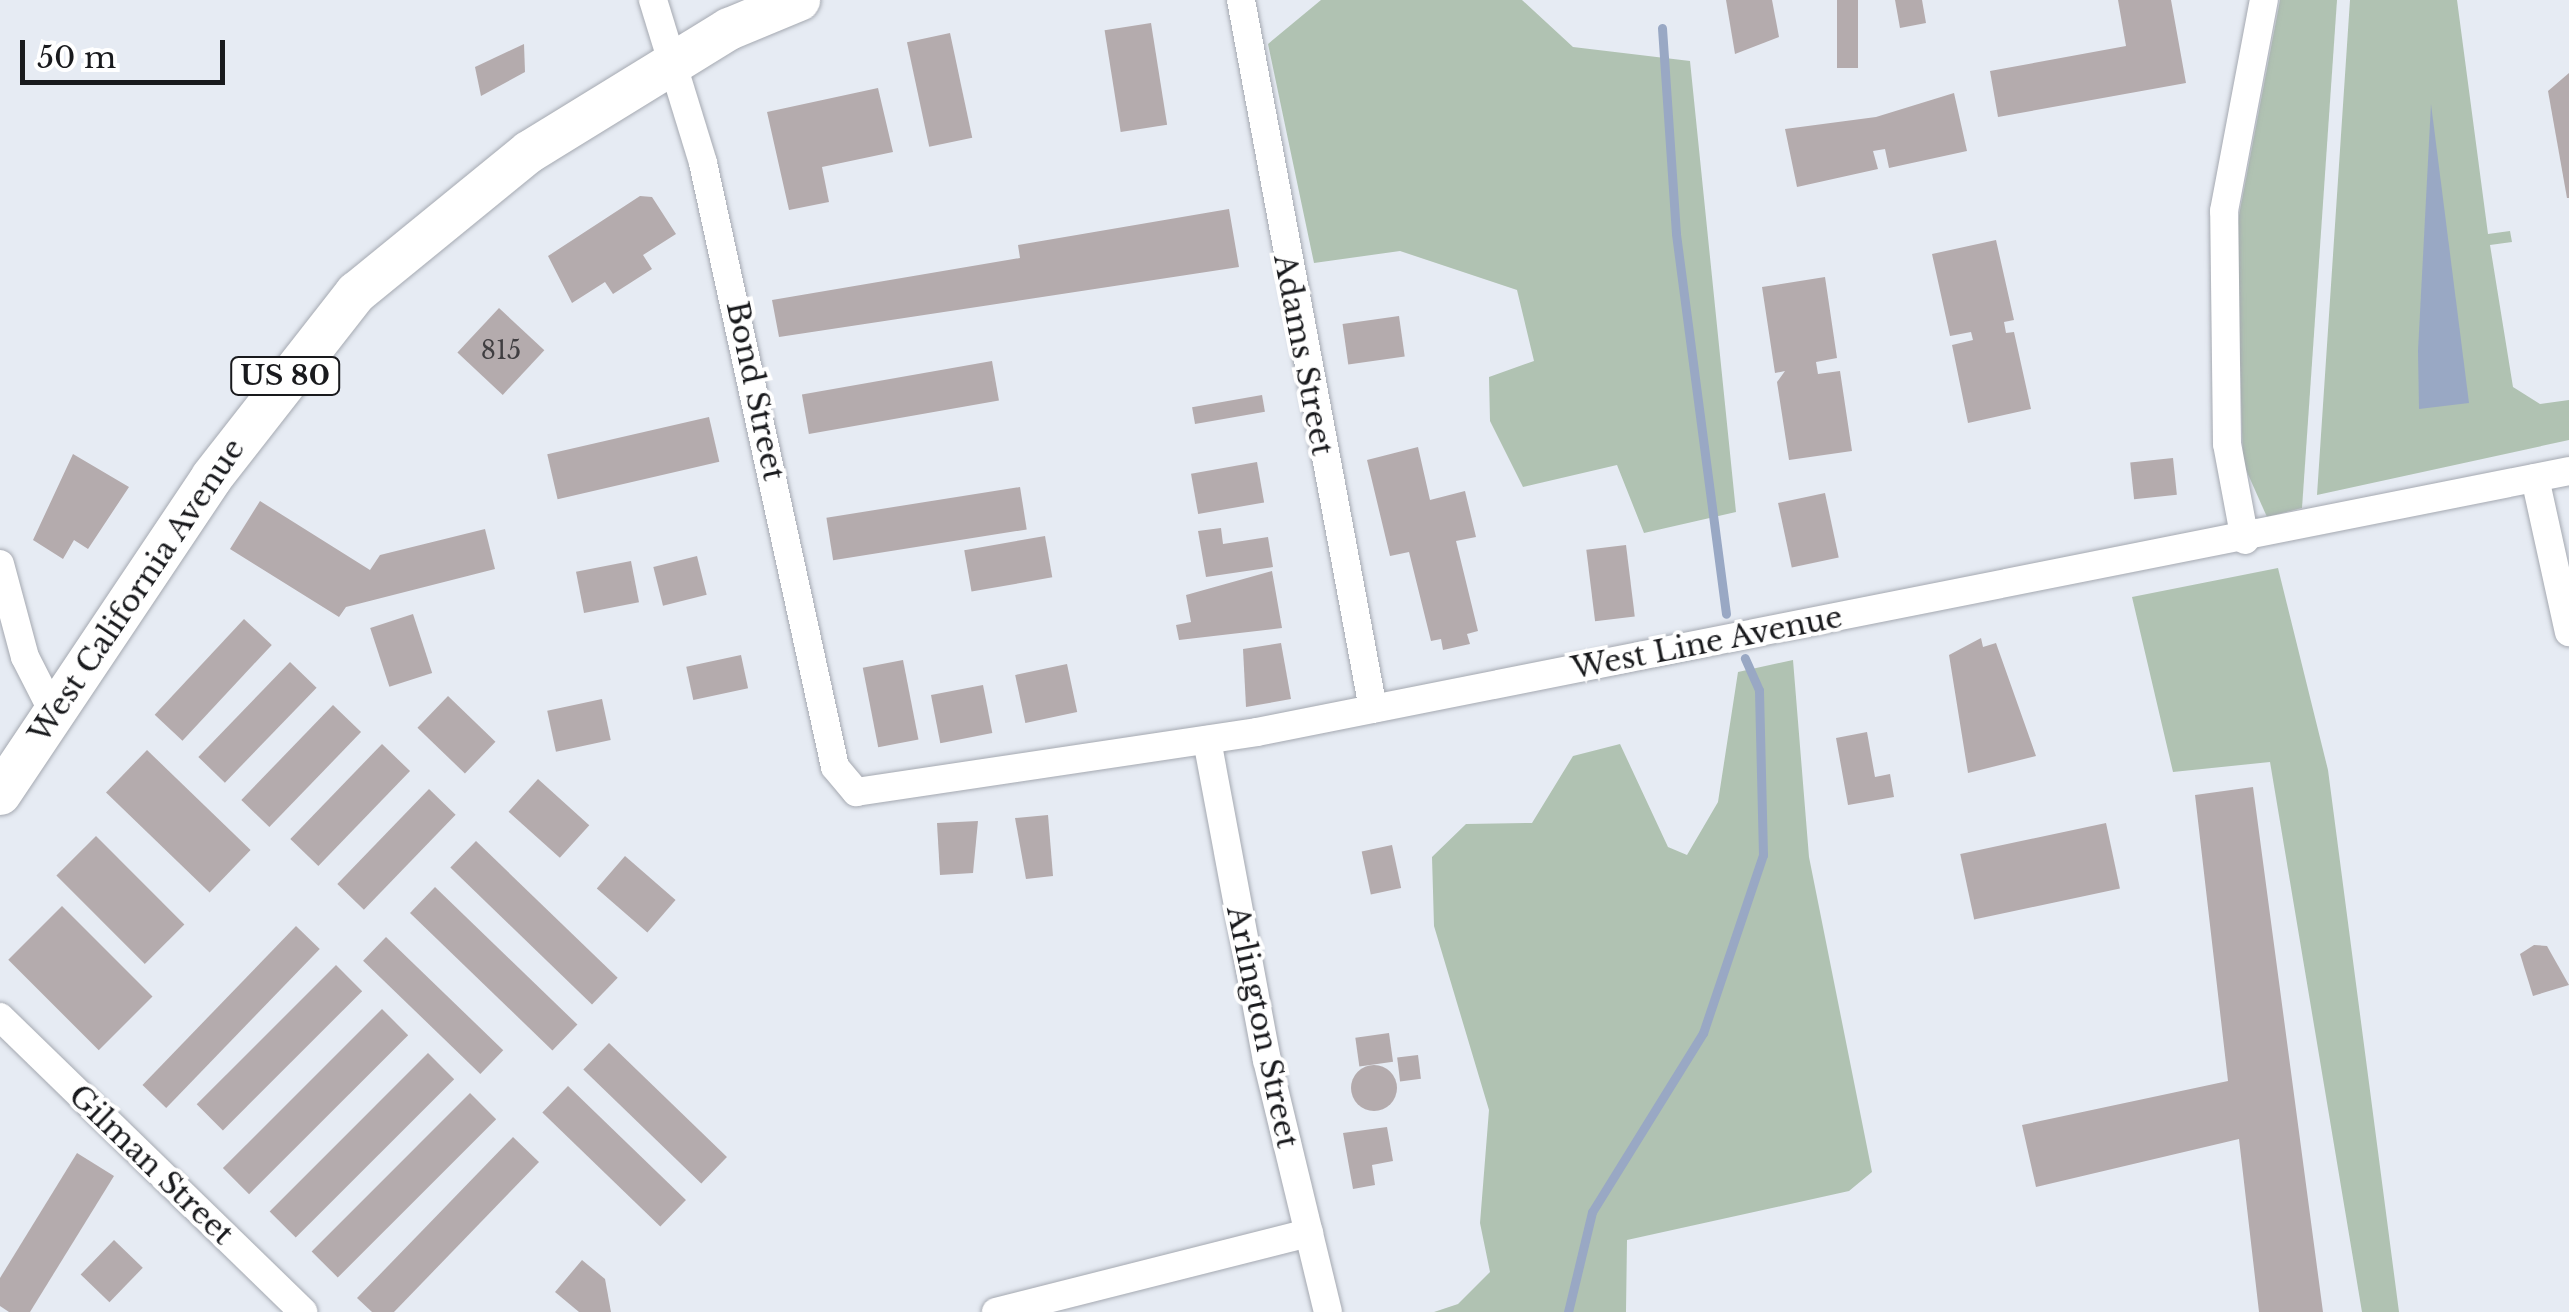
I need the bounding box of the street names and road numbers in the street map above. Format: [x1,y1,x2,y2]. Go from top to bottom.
street label: Adams Street [1266,251,1340,459]
street label: Bond Street [718,298,792,484]
road number: US 80 [230,353,340,399]
street label: West California Avenue [21,431,253,751]
street label: West Line Avenue [1568,599,1846,687]
street label: Arlington Street [1219,903,1305,1151]
street label: Gilman Street [61,1078,241,1252]

